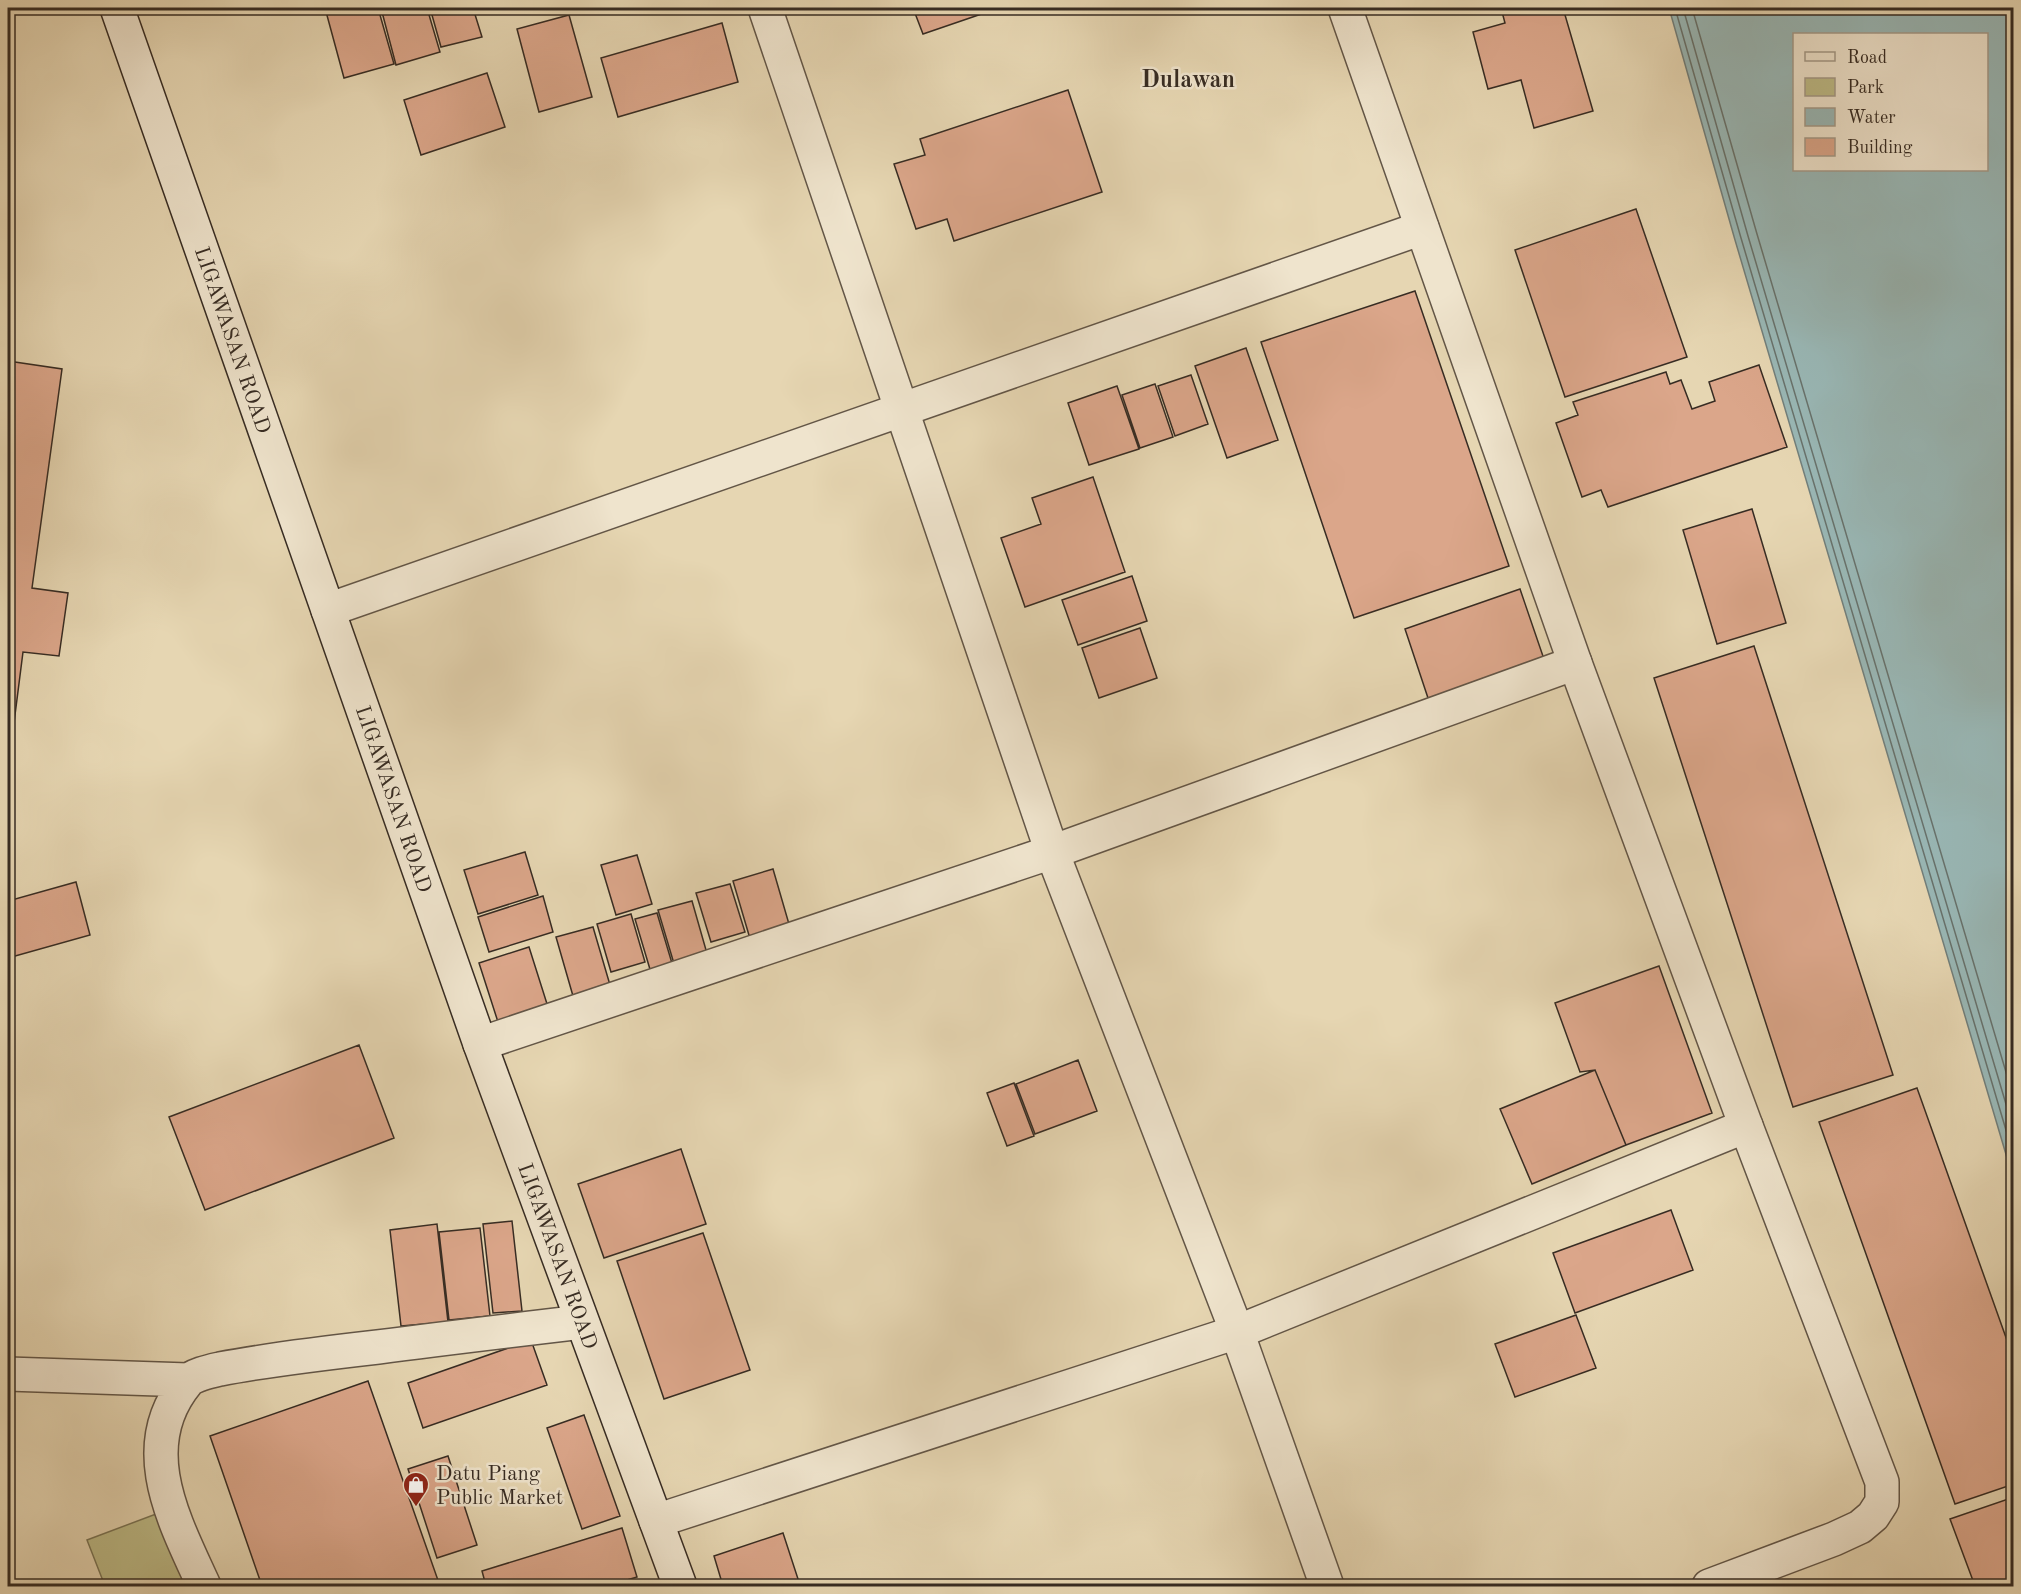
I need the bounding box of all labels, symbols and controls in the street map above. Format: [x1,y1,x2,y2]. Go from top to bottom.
legend [1793,33,1988,171]
text: Road [1847,49,1887,67]
district label: Dulawan [1141,69,1235,93]
text: Park [1847,79,1884,97]
text: Water [1847,109,1896,127]
text: Building [1847,139,1913,157]
street label: LIGAWASAN ROAD [190,244,273,437]
street label: LIGAWASAN ROAD [351,703,434,896]
street label: LIGAWASAN ROAD [513,1161,600,1352]
place label: Datu Piang Public Market [436,1464,563,1509]
shop icon: Datu Piang Public Market [401,1470,431,1508]

